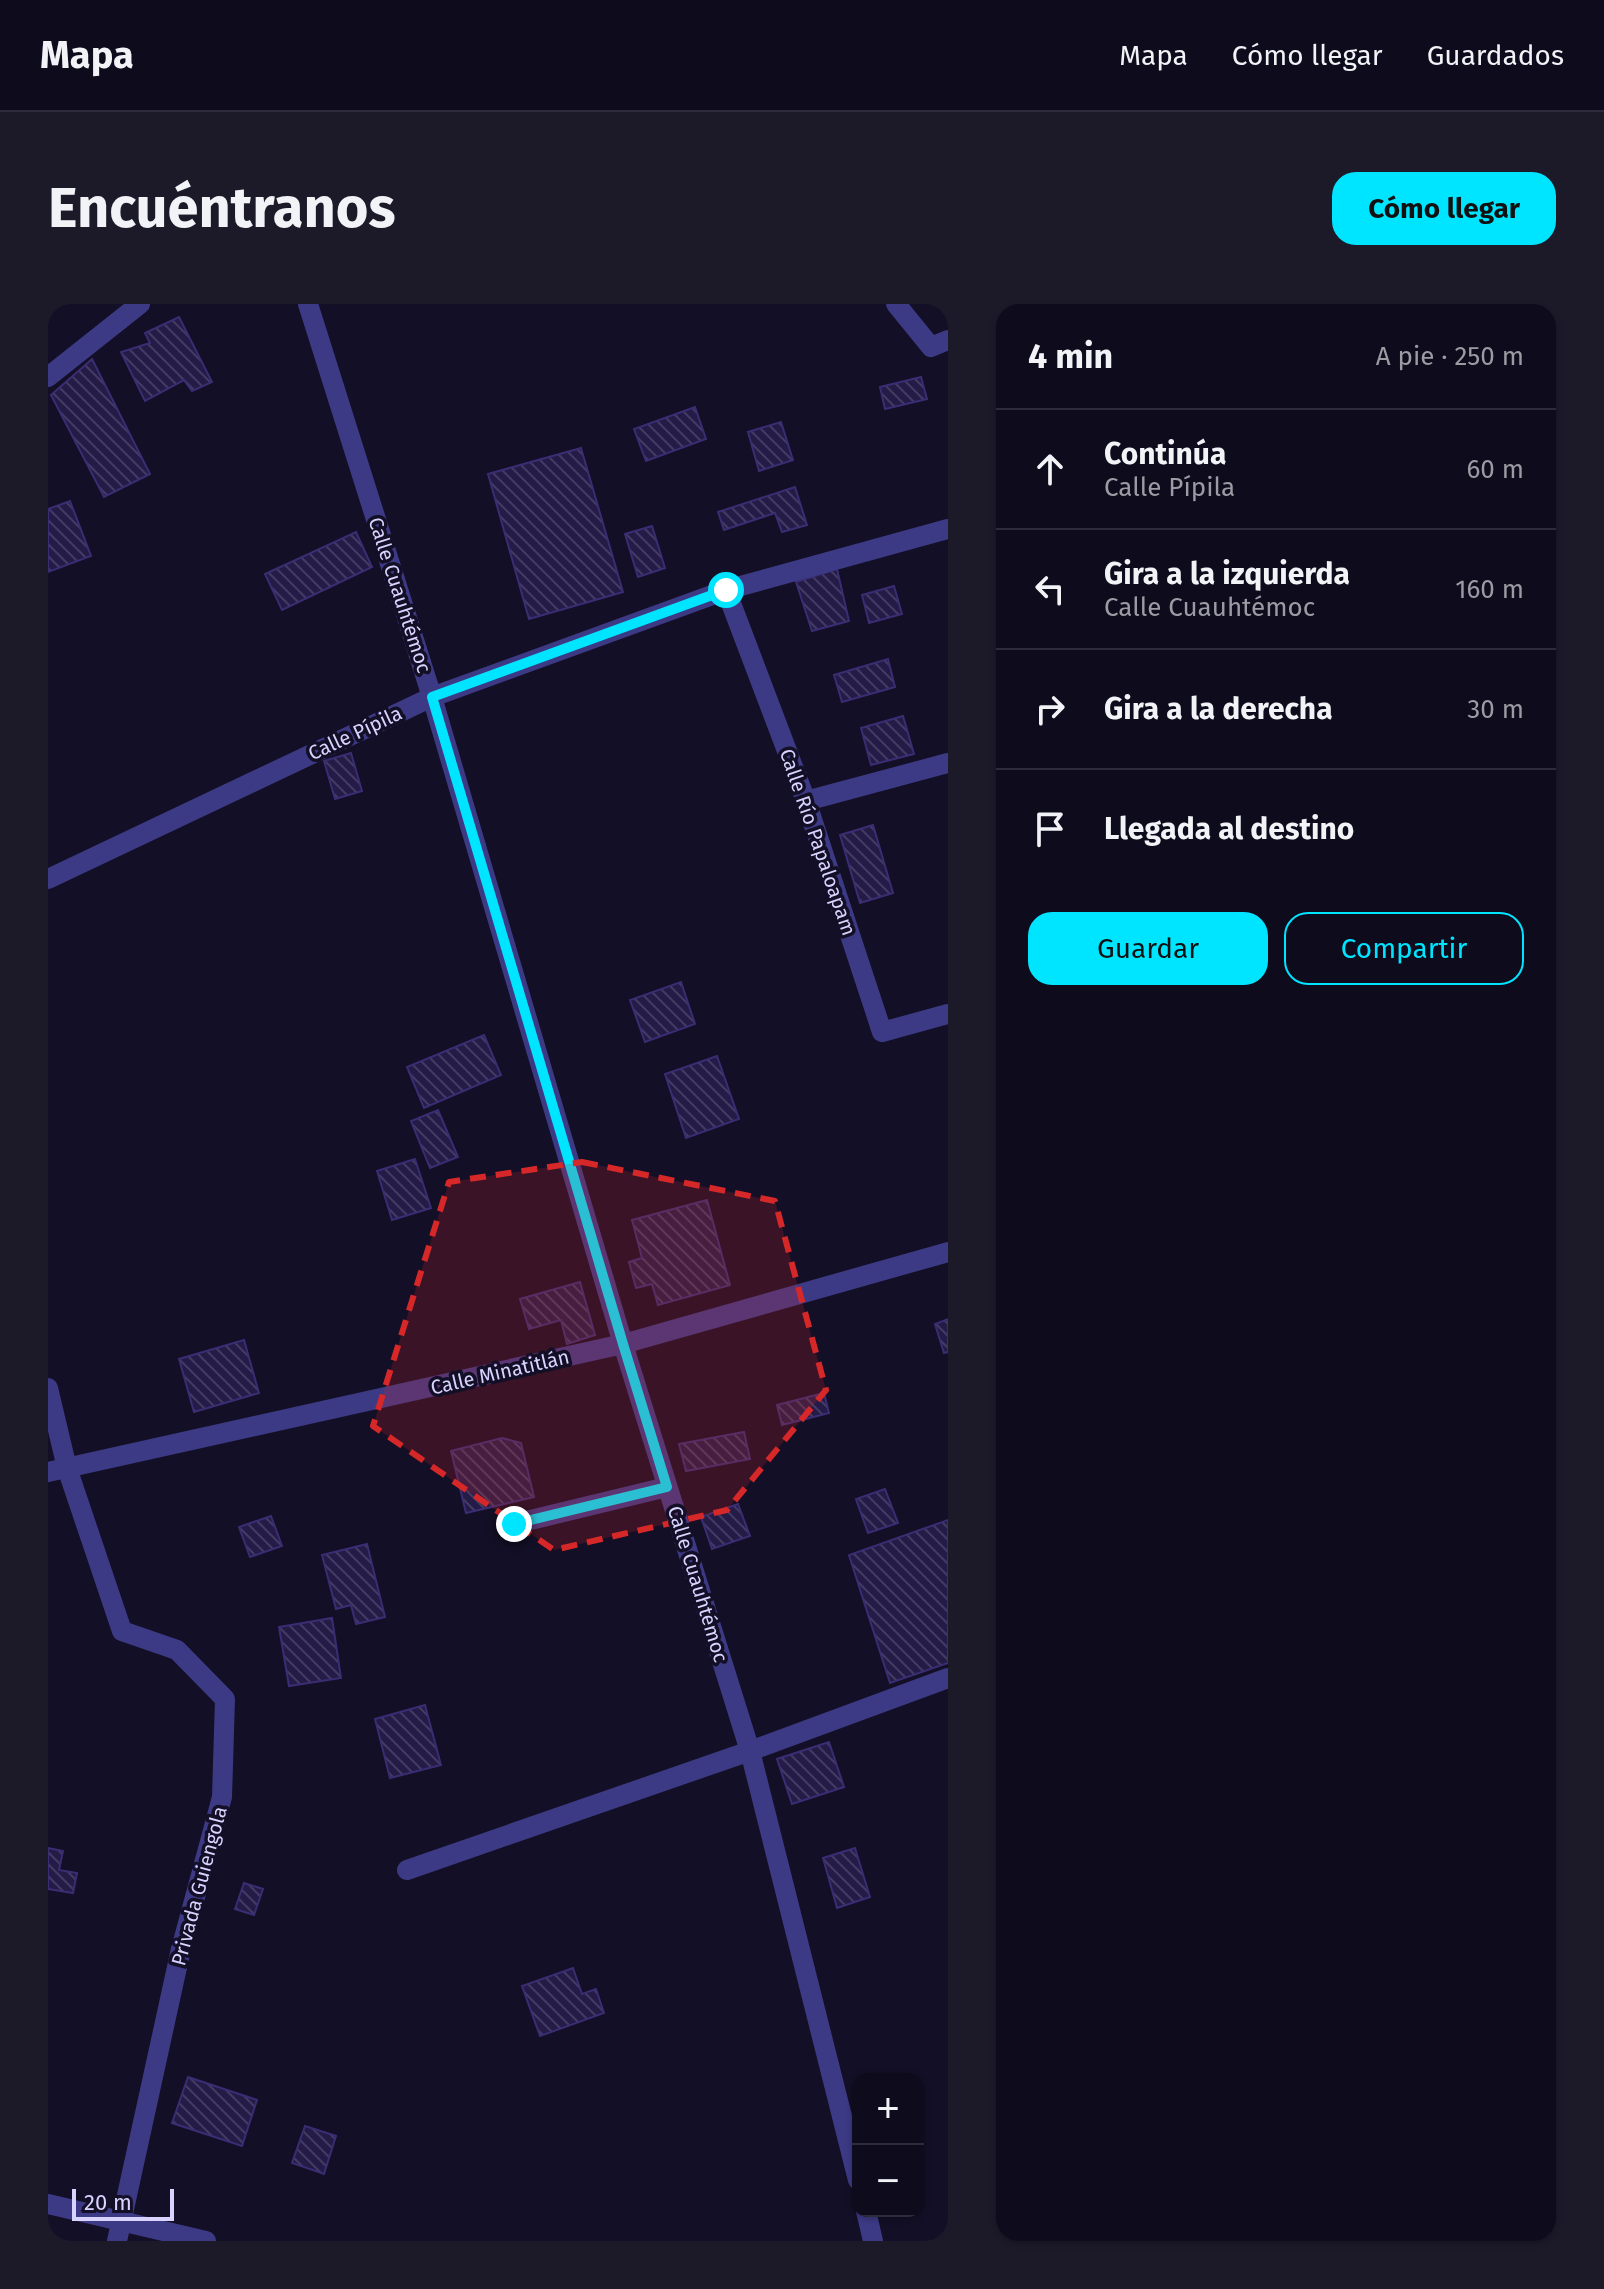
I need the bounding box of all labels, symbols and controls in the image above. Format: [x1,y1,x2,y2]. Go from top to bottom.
text: Mapa [40,32,134,78]
text: Mapa [1119,39,1188,72]
text: Cómo llegar [1232,39,1383,72]
text: Guardados [1427,39,1564,72]
button: Cómo llegar [1332,172,1556,245]
text: Encuéntranos [48,175,396,242]
text: 4 min [1028,336,1113,377]
text: A pie · 250 m [1376,341,1524,372]
text: Continúa [1104,436,1226,472]
icon: ahead [1028,447,1072,491]
text: 60 m [1466,454,1524,485]
text: Calle Pípila [1104,472,1235,503]
street label: Calle Cuauhtémoc [363,514,437,676]
text: Gira a la izquierda [1104,556,1350,592]
icon: left [1028,567,1072,611]
route start [708,572,744,608]
text: 160 m [1455,574,1524,605]
text: Calle Cuauhtémoc [1104,592,1315,623]
icon: right [1028,687,1072,731]
text: Gira a la derecha [1104,691,1333,727]
text: 30 m [1467,694,1524,725]
street label: Calle Pípila [304,701,406,765]
street label: Calle Río Papaloapam [775,746,861,938]
icon: arrive [1028,807,1072,851]
text: Llegada al destino [1104,811,1354,847]
button: Guardar [1028,912,1268,985]
button: Compartir [1284,912,1524,985]
street label: Calle Minatitlán [428,1344,572,1400]
street label: Calle Cuauhtémoc [663,1503,733,1665]
route end [496,1506,532,1542]
street label: Privada Guiengola [166,1804,232,1968]
map controls [852,2073,924,2217]
button: + [852,2073,924,2145]
button: − [852,2145,924,2217]
scale bar [72,2185,174,2221]
text: 20 m [84,2189,132,2216]

